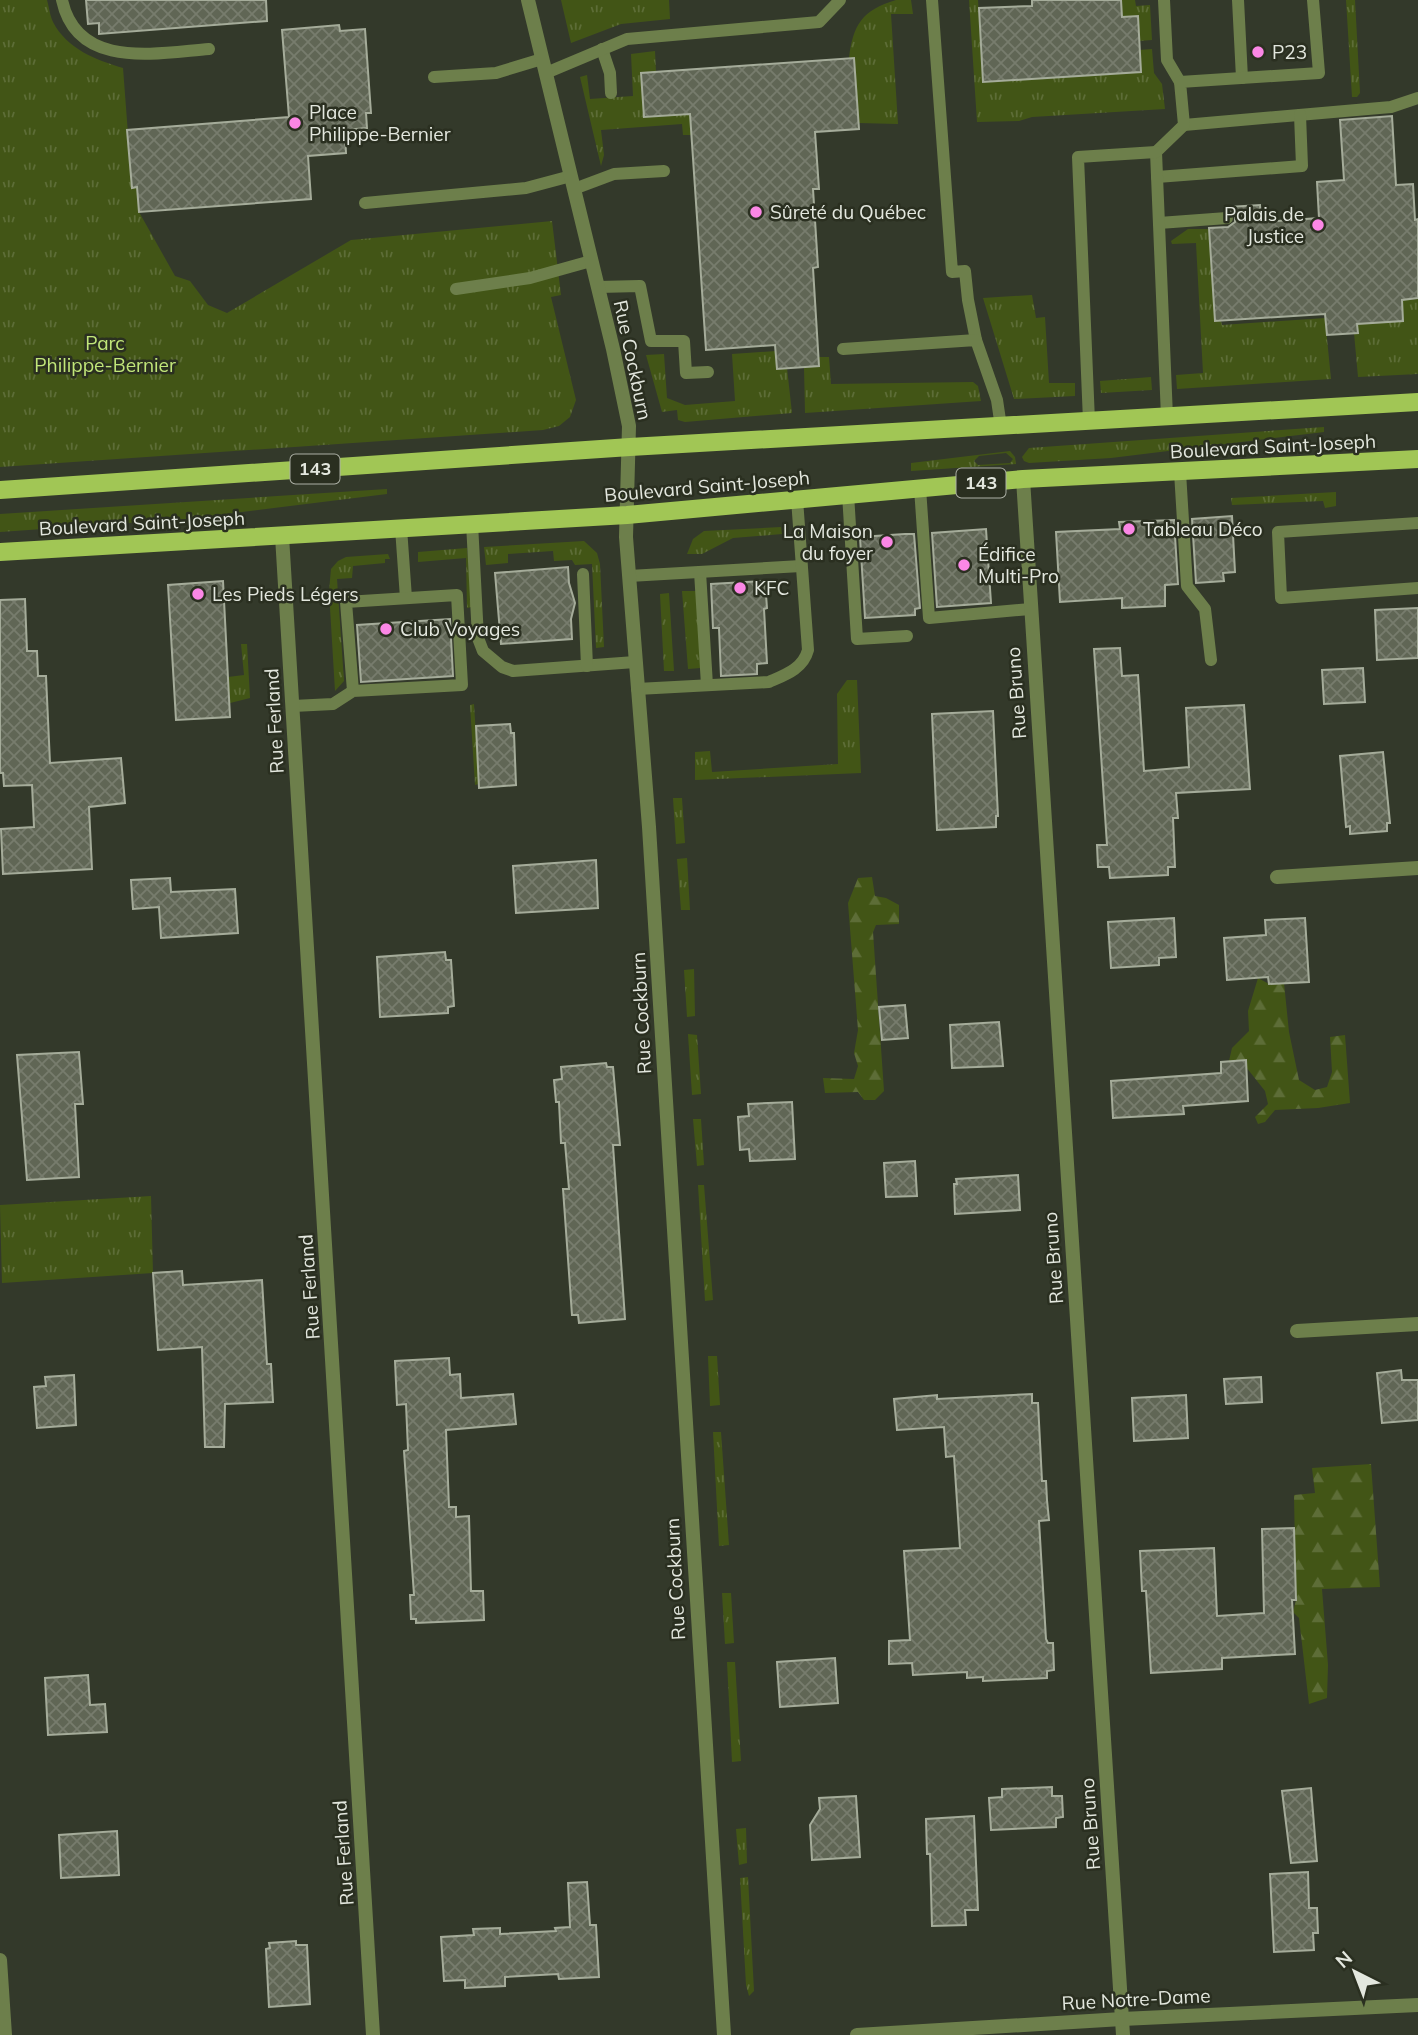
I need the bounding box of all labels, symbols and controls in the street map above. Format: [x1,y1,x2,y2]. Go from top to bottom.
place label: P23 [1272,40,1307,64]
marker: P23 [1250,44,1266,60]
place label: Place Philippe-Bernier [309,100,451,146]
marker: Place Philippe-Bernier [287,115,303,131]
place label: Sûreté du Québec [770,200,926,224]
place label: Palais de Justice [1224,202,1304,248]
marker: Sûreté du Québec [748,204,764,220]
marker: Palais de Justice [1310,217,1326,233]
street label: Rue Cockburn [609,298,657,422]
park label: Parc Philippe-Bernier [34,331,176,377]
street label: Boulevard Saint-Joseph [1169,429,1377,463]
road number: 143 [290,454,340,484]
street label: Boulevard Saint-Joseph [603,465,811,507]
road number: 143 [956,468,1006,498]
street label: Boulevard Saint-Joseph [38,506,246,540]
place label: Tableau Déco [1143,517,1263,541]
place label: La Maison du foyer [783,519,873,565]
marker: Tableau Déco [1121,521,1137,537]
marker: La Maison du foyer [879,534,895,550]
place label: Édifice Multi-Pro [978,542,1059,588]
marker: Édifice Multi-Pro [956,557,972,573]
place label: KFC [754,576,789,600]
marker: KFC [732,580,748,596]
place label: Les Pieds Légers [212,582,359,606]
marker: Les Pieds Légers [190,586,206,602]
place label: Club Voyages [400,617,520,641]
marker: Club Voyages [378,621,394,637]
street label: Rue Bruno [1001,646,1031,740]
street label: Rue Ferland [259,668,289,774]
street label: Rue Cockburn [626,951,656,1075]
street label: Rue Bruno [1038,1211,1068,1305]
street label: Rue Ferland [293,1234,325,1340]
street label: Rue Cockburn [660,1517,690,1641]
street label: Rue Bruno [1075,1777,1105,1871]
street label: Rue Ferland [327,1800,359,1906]
north arrow [1320,1937,1390,2007]
text: N [1330,1946,1357,1973]
street label: Rue Notre-Dame [1061,1983,1211,2015]

